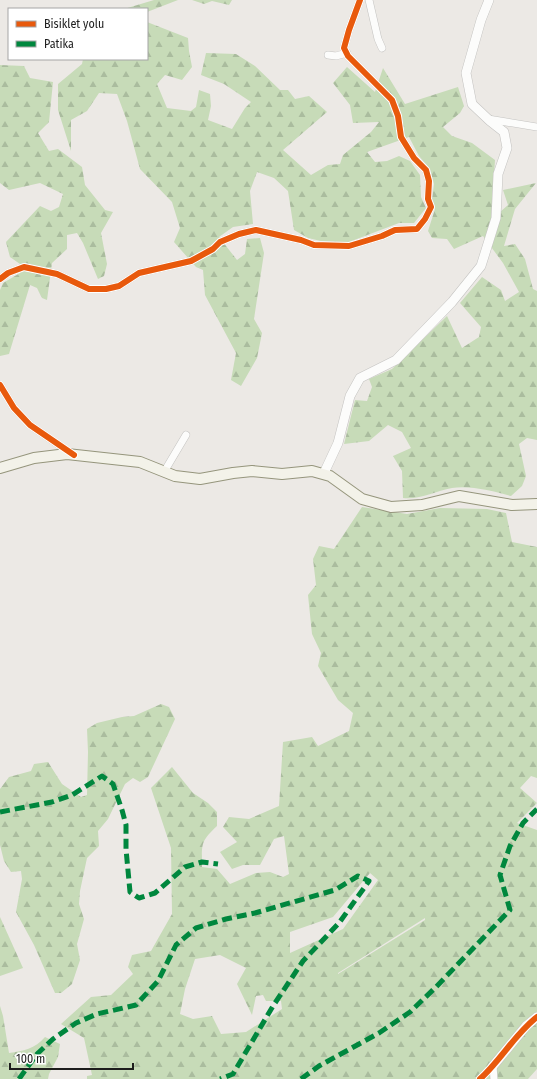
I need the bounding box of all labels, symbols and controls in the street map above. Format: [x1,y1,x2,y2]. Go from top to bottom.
legend [8,8,148,60]
text: Bisiklet yolu [44,17,104,31]
text: Patika [44,37,74,51]
scale bar [10,1045,133,1071]
text: 100 m [16,1052,45,1066]

